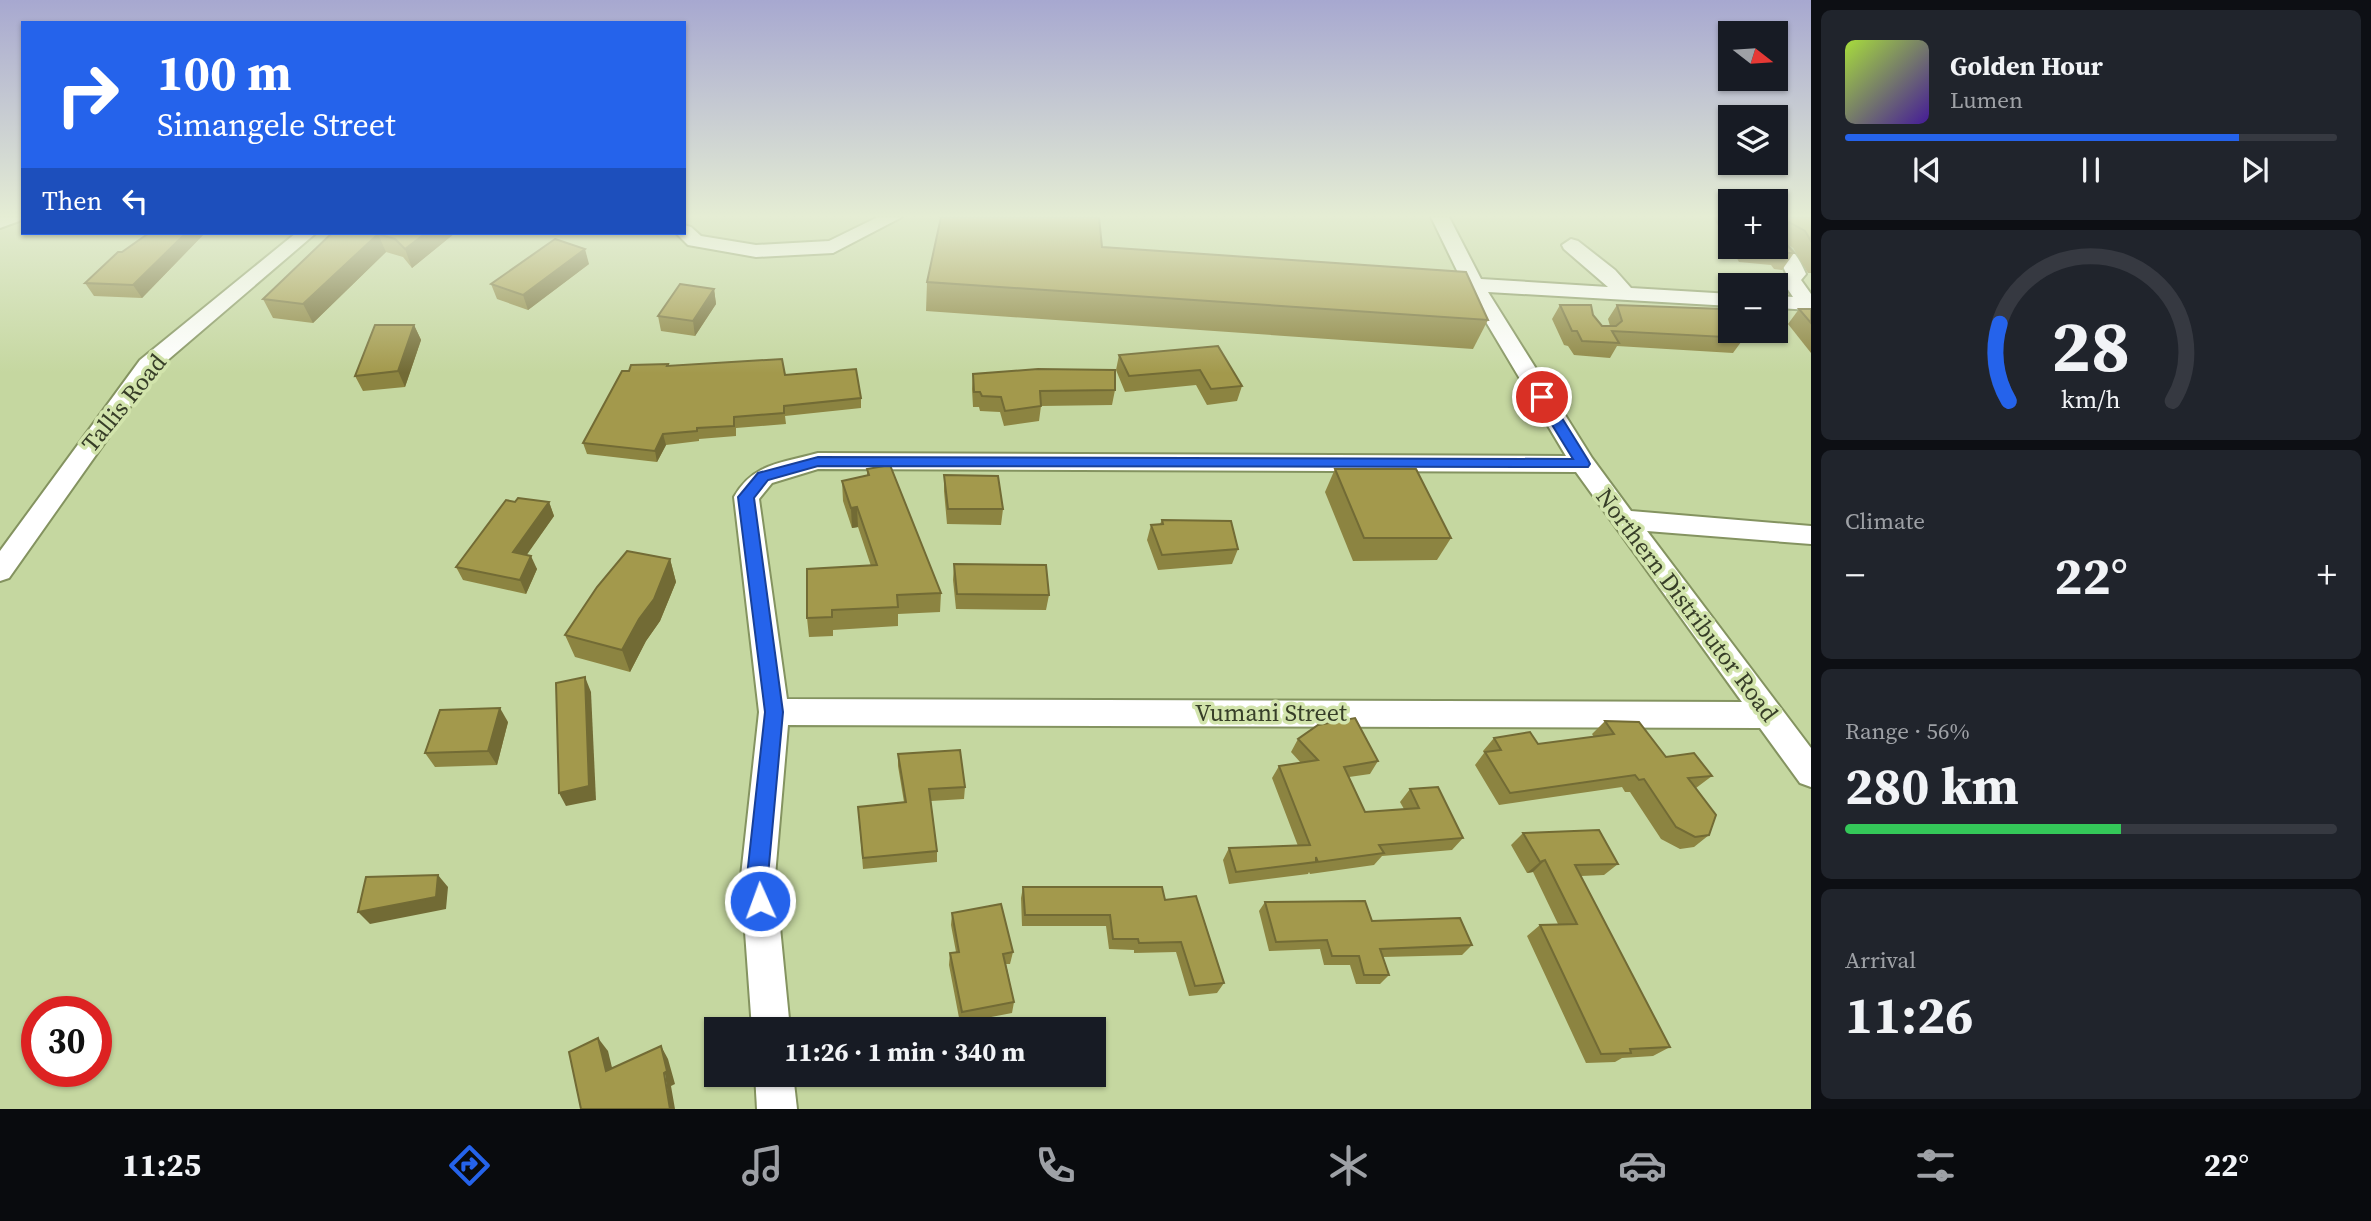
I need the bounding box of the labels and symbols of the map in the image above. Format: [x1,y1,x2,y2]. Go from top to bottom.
north arrow [1718,21,1788,91]
street label: Tallis Road [74,346,174,459]
pin [1512,367,1572,427]
street label: Northern Distributor Road [1589,481,1786,728]
street label: Vumani Street [1195,696,1347,729]
position arrow [723,864,797,938]
speed limit sign: 30 [21,996,112,1087]

